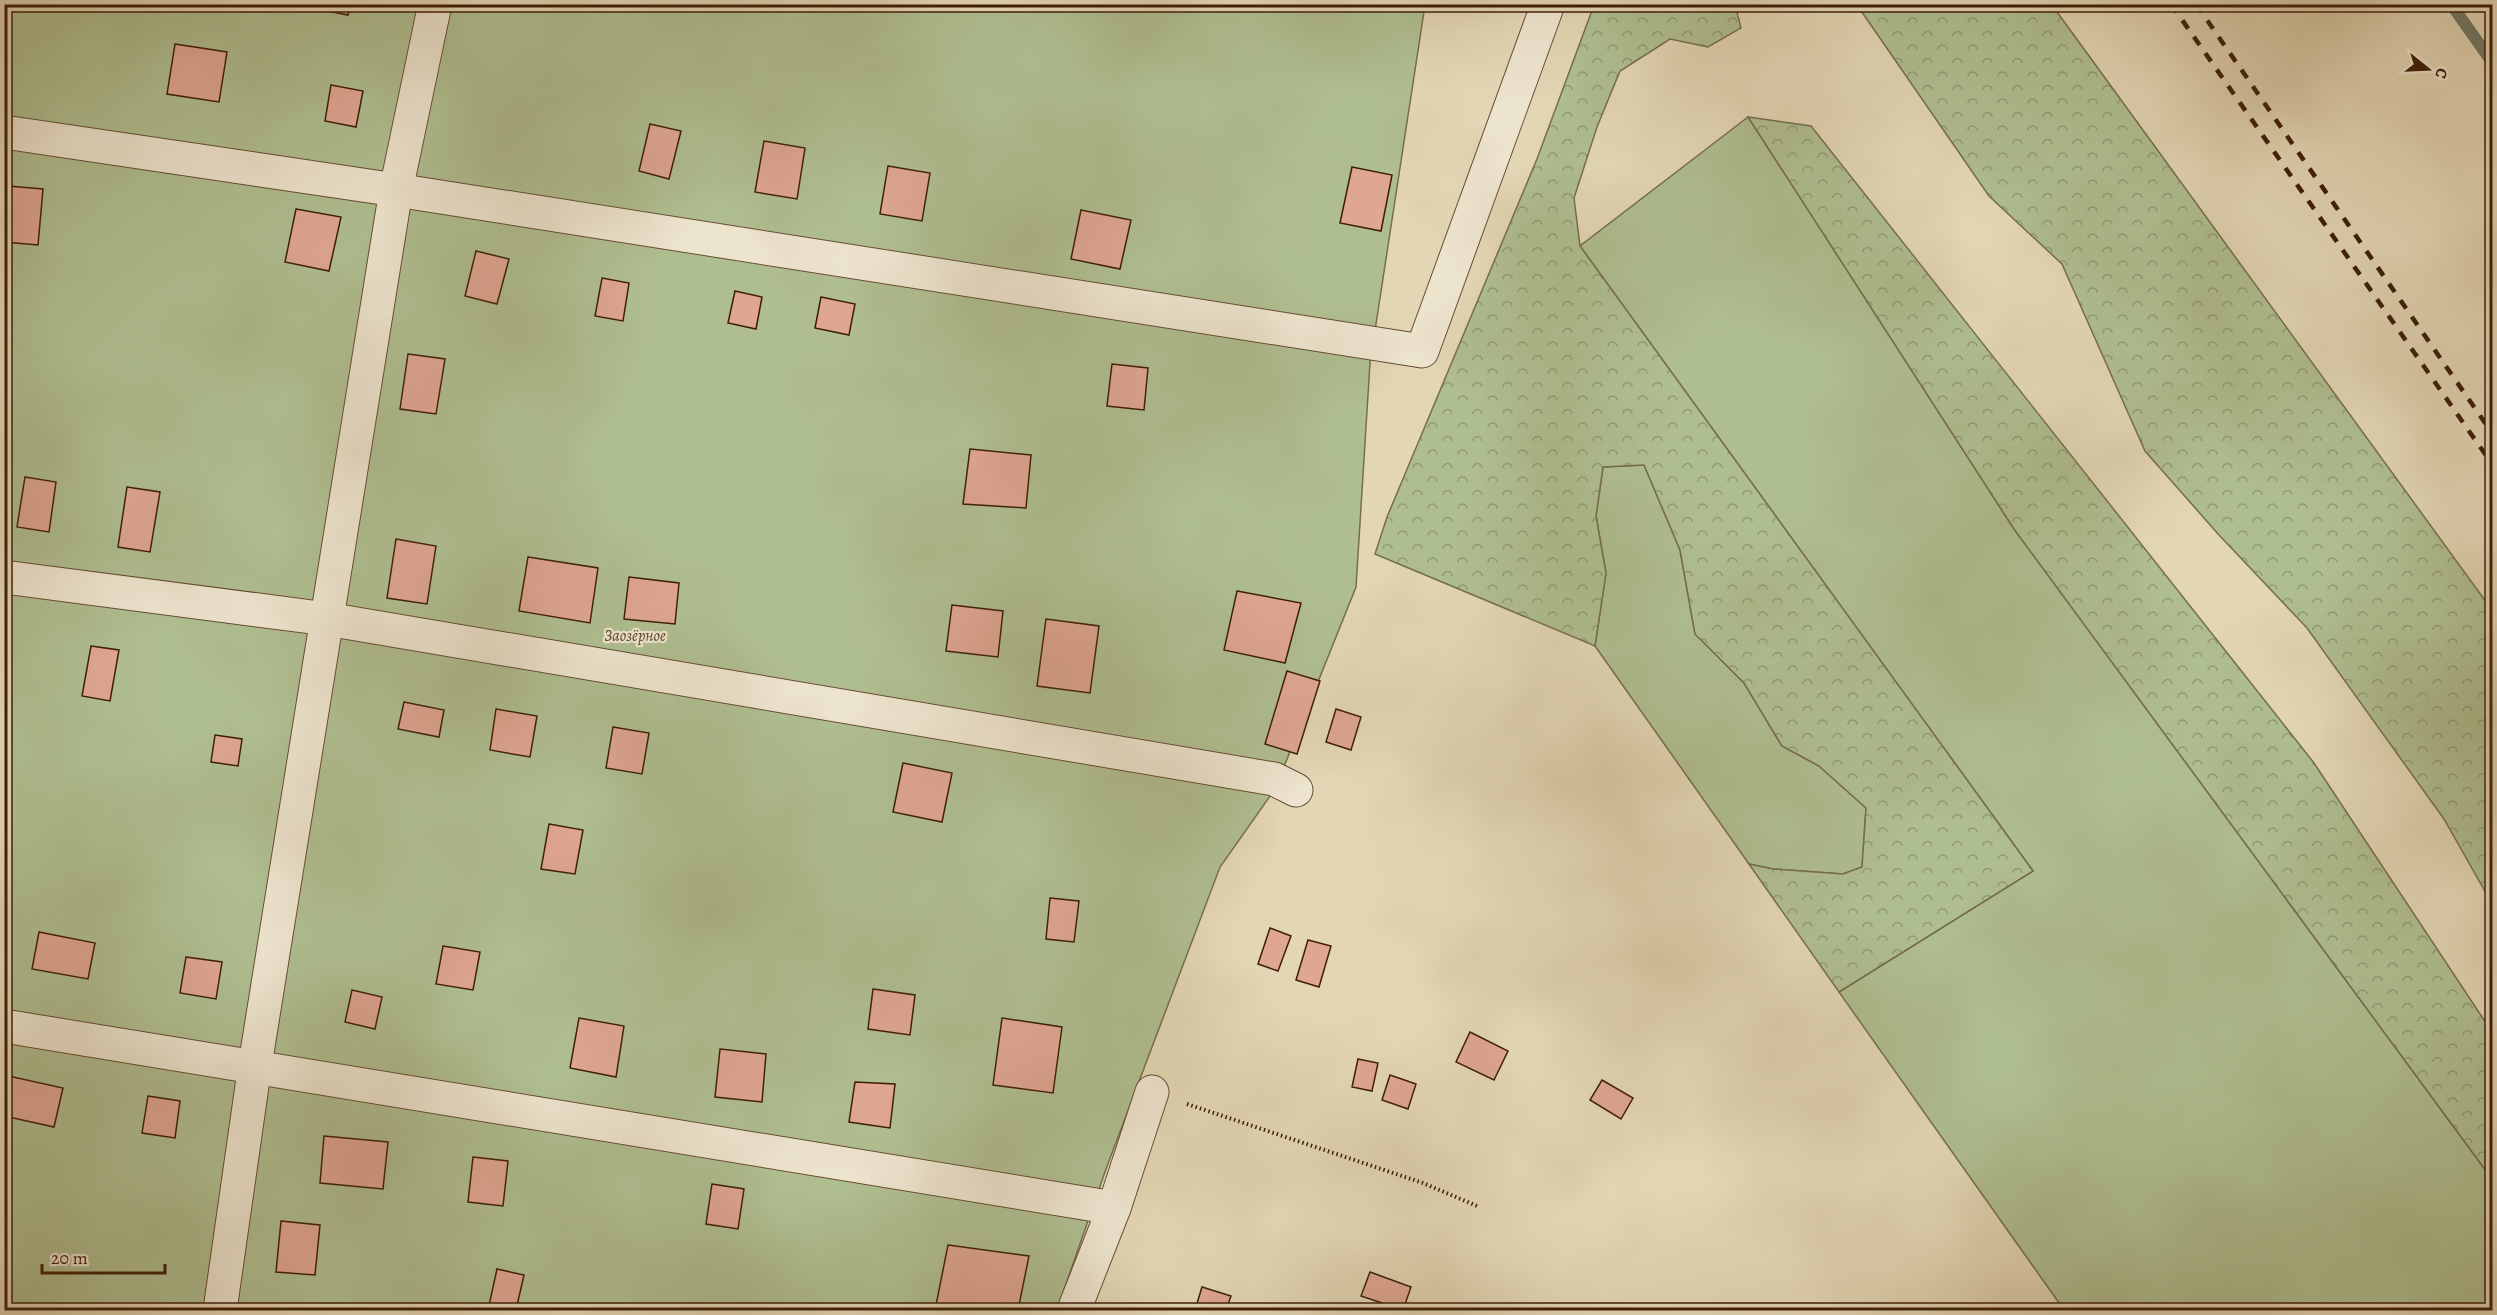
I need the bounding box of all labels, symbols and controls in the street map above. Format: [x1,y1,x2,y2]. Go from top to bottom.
north arrow [2398,39,2458,99]
text: С [2429,65,2453,82]
park label: Заозёрное [604,625,666,647]
scale bar [42,1237,165,1275]
text: 20 m [51,1246,88,1270]

